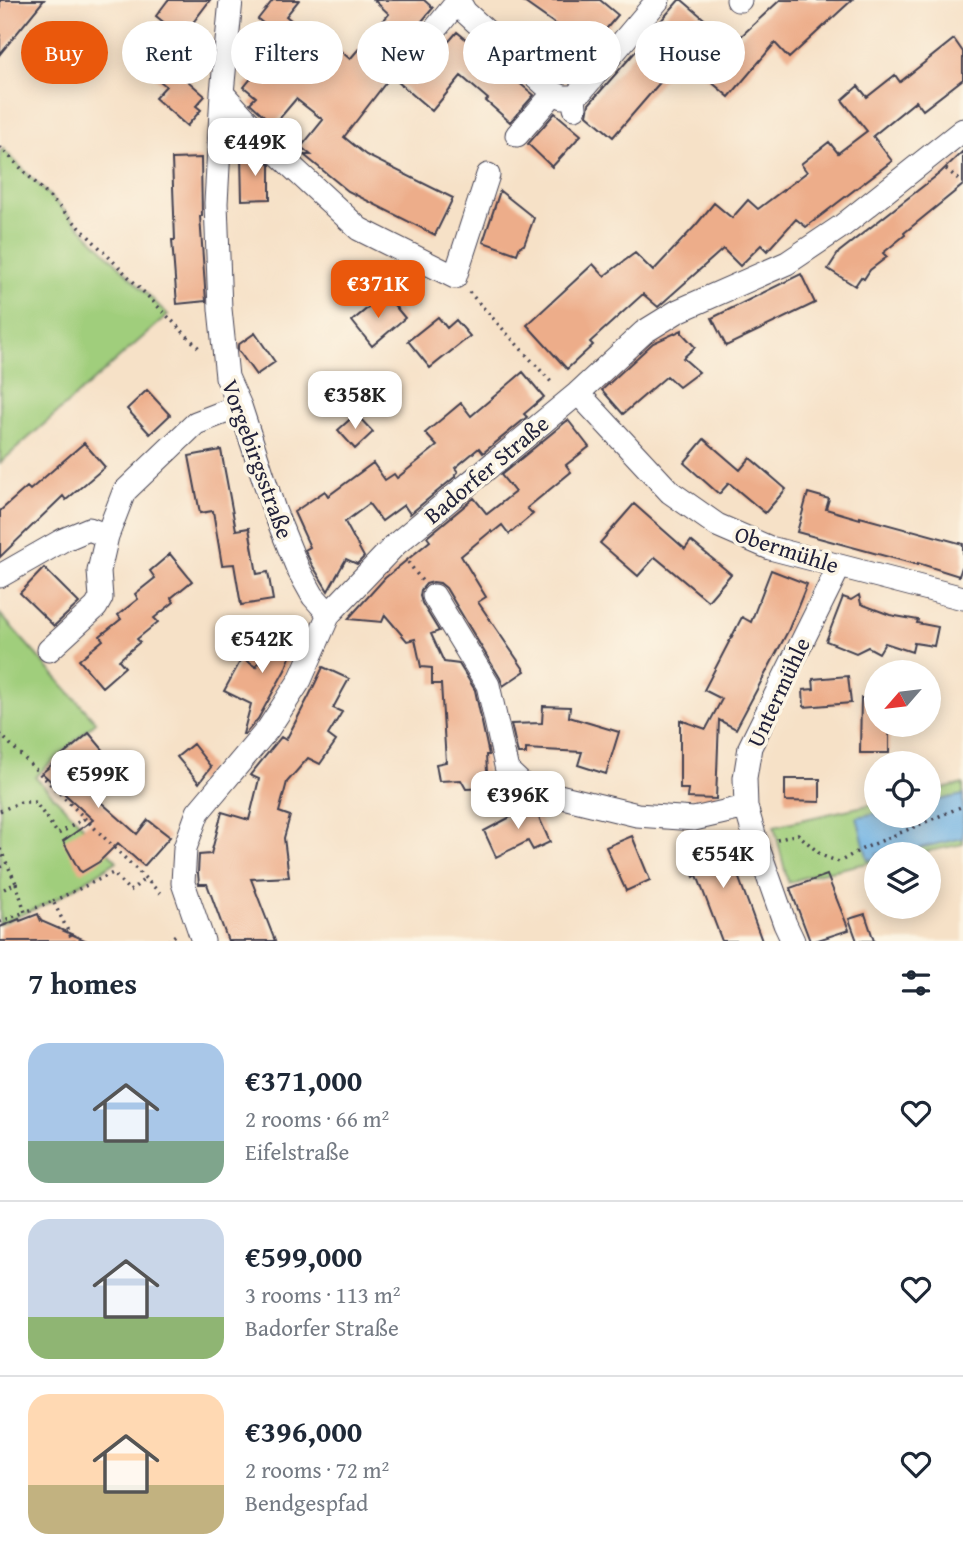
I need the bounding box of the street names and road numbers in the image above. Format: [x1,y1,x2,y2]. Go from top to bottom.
street label: Vorgebirgsstraße [214,375,302,543]
street label: Badorfer Straße [416,407,556,531]
street label: Obermühle [731,517,843,581]
street label: Untermühle [738,632,818,752]

